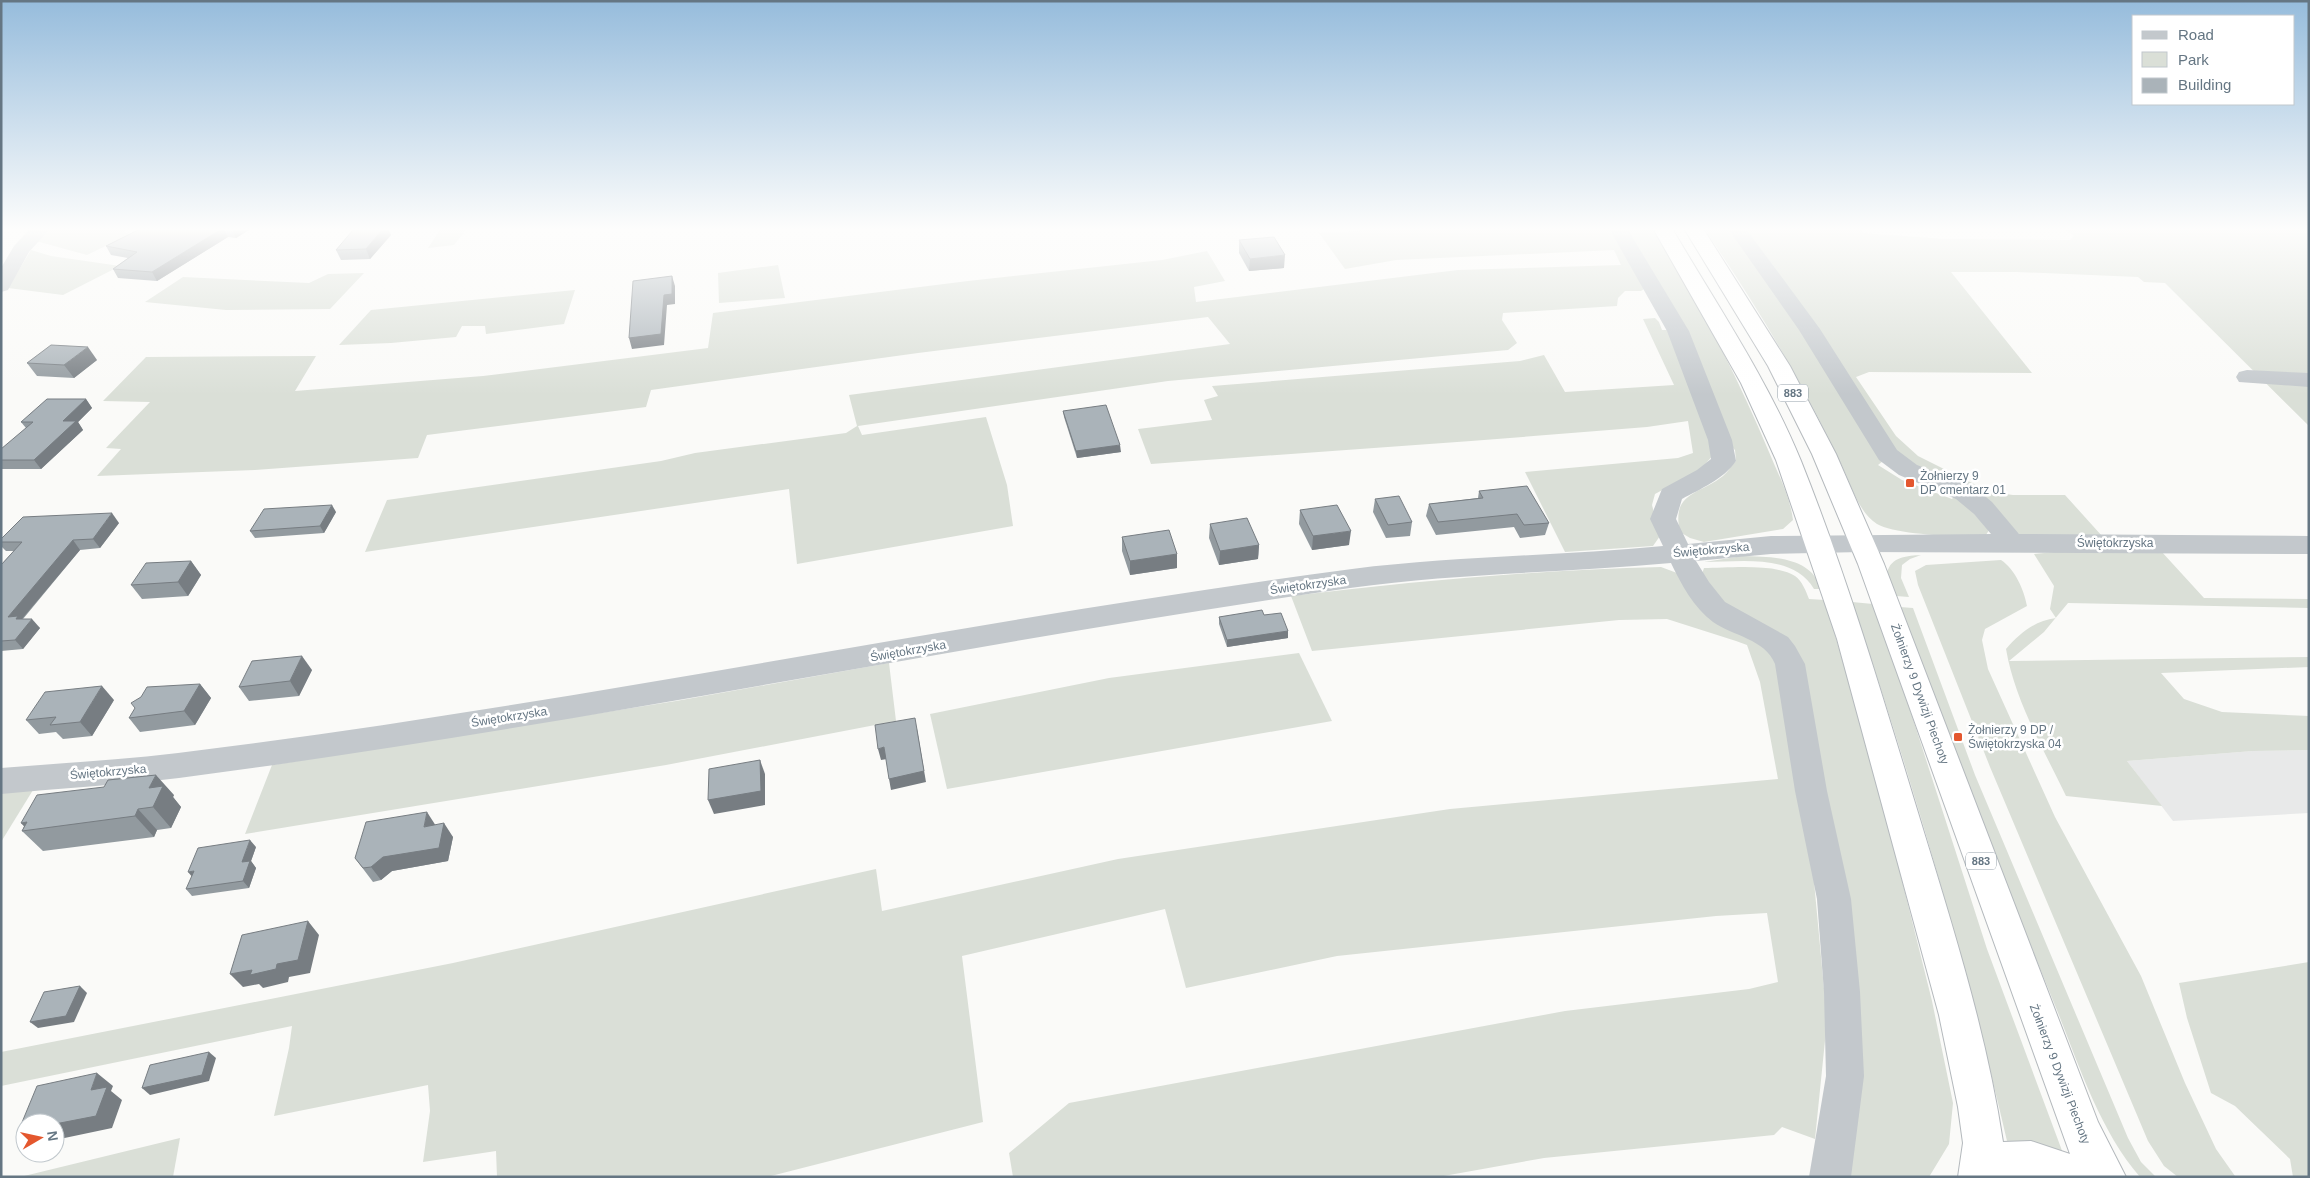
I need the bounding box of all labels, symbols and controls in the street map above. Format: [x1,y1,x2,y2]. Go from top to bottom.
legend [2132,15,2295,105]
text: Road [2178,26,2214,43]
text: Park [2178,51,2209,68]
text: Building [2178,76,2231,93]
road number: 883 [1778,384,1808,402]
place label: Żołnierzy 9 DP cmentarz 01 [1920,469,2006,497]
marker: Żołnierzy 9 DP cmentarz 01 [1904,477,1916,489]
street label: Świętokrzyska [2077,535,2154,550]
street label: Świętokrzyska [1672,539,1750,560]
street label: Świętokrzyska [1269,572,1347,597]
street label: Żołnierzy 9 Dywizji Piechoty [1888,622,1952,766]
street label: Świętokrzyska [869,636,947,665]
street label: Świętokrzyska [470,703,548,730]
place label: Żołnierzy 9 DP / Świętokrzyska 04 [1968,723,2062,751]
marker: Żołnierzy 9 DP / Świętokrzyska 04 [1952,731,1964,743]
street label: Świętokrzyska [69,761,147,782]
road number: 883 [1966,852,1996,869]
street label: Żołnierzy 9 Dywizji Piechoty [2027,1002,2093,1146]
north arrow [15,1113,65,1163]
text: N [44,1130,62,1142]

